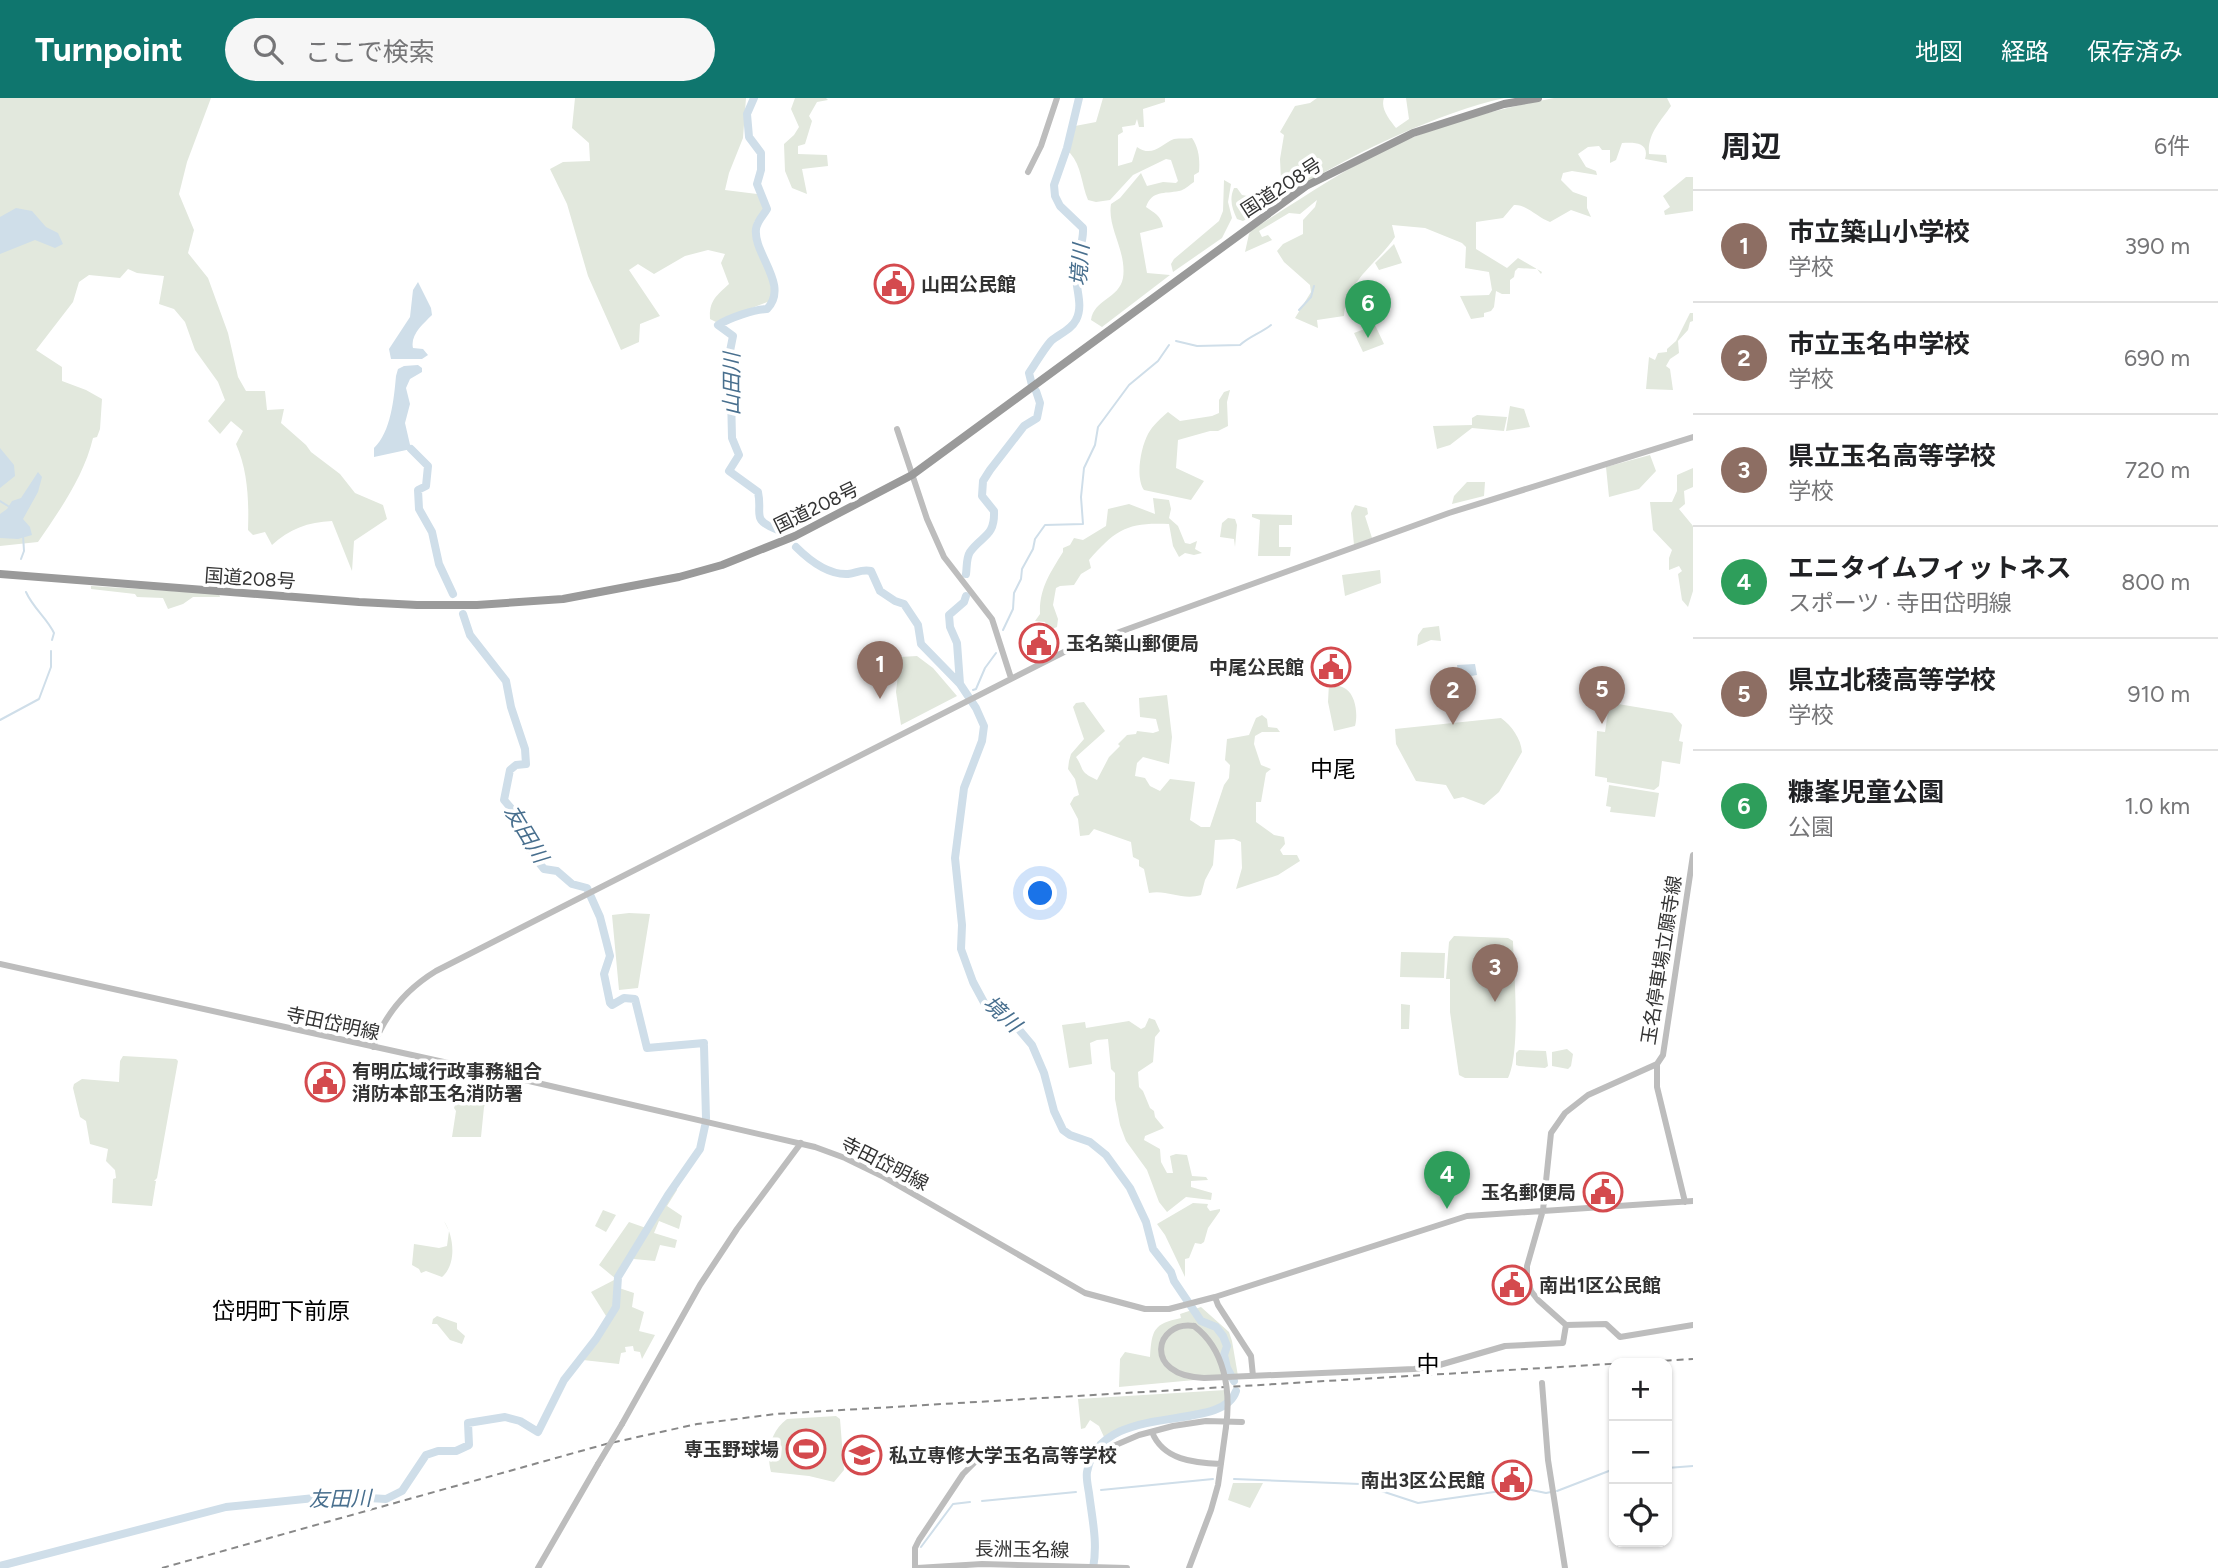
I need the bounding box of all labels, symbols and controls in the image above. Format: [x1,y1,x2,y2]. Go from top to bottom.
search box [225,18,715,81]
text: Turnpoint [35,30,183,69]
icon: search [249,30,287,68]
text: ここで検索 [305,36,435,68]
text: 地図 [1915,37,1963,66]
text: 経路 [2001,37,2049,66]
text: 保存済み [2087,37,2183,66]
text: 周辺 [1721,128,1781,165]
text: 6件 [2154,132,2190,160]
street label: 国道208号 [1237,153,1326,222]
text: 市立築山小学校 [1788,216,1970,248]
text: 1 [1739,232,1749,260]
text: 390 m [2124,232,2190,260]
water label: 境川 [1066,241,1094,287]
text: 学校 [1788,253,1834,281]
public building icon: 山田公民館 [873,263,915,305]
place label: 山田公民館 [921,273,1016,296]
pin: 6 [1345,280,1391,338]
text: 市立玉名中学校 [1788,328,1970,360]
text: 2 [1737,344,1751,372]
text: 690 m [2124,344,2190,372]
water label: 山田川 [719,351,744,416]
text: 学校 [1788,365,1834,393]
text: 県立玉名高等学校 [1788,440,1996,472]
text: 3 [1738,456,1750,484]
text: 720 m [2125,456,2190,484]
street label: 国道208号 [770,477,862,538]
text: 学校 [1788,477,1834,505]
text: エニタイムフィットネス [1788,552,2071,584]
street label: 国道208号 [204,564,296,593]
text: 4 [1737,568,1751,596]
text: 800 m [2121,568,2190,596]
text: スポーツ · 寺田岱明線 [1788,589,2012,617]
public building icon: 玉名築山郵便局 [1018,622,1060,664]
place label: 玉名築山郵便局 [1066,632,1199,655]
pin: 1 [857,641,903,699]
public building icon: 中尾公民館 [1310,646,1352,688]
place label: 中尾公民館 [1209,656,1304,679]
text: 県立北稜高等学校 [1788,664,1996,696]
pin: 5 [1579,666,1625,724]
pin: 2 [1430,667,1476,725]
text: 5 [1737,680,1751,708]
text: 910 m [2127,680,2190,708]
text: 学校 [1788,701,1834,729]
district label: 中尾 [1310,755,1356,783]
text: 糠峯児童公園 [1788,776,1944,808]
text: 6 [1737,792,1751,820]
text: 1.0 km [2125,792,2190,820]
water label: 友田川 [499,800,554,869]
text: 公園 [1788,813,1834,841]
street label: 玉名停車場立願寺線 [1637,874,1686,1046]
your location [1023,876,1057,910]
pin: 3 [1472,944,1518,1002]
water label: 境川 [978,990,1028,1038]
street label: 寺田岱明線 [284,1002,382,1045]
place label: 有明広域行政事務組合 消防本部玉名消防署 [352,1060,542,1105]
public building icon: 有明広域行政事務組合 消防本部玉名消防署 [304,1061,346,1103]
street label: 寺田岱明線 [837,1132,932,1195]
pin: 4 [1424,1151,1470,1209]
public building icon: 玉名郵便局 [1582,1171,1624,1213]
place label: 玉名郵便局 [1481,1181,1576,1204]
public building icon: 南出1区公民館 [1491,1264,1533,1306]
place label: 南出1区公民館 [1539,1274,1661,1297]
district label: 岱明町下前原 [212,1297,350,1325]
district label: 中 [1417,1350,1440,1378]
map controls [1609,1358,1672,1547]
button: + [1609,1358,1672,1421]
button: − [1609,1421,1672,1484]
sports icon: 専玉野球場 [785,1428,827,1470]
school or university icon: 私立専修大学玉名高等学校 [841,1434,883,1476]
place label: 専玉野球場 [684,1438,779,1461]
place label: 私立専修大学玉名高等学校 [889,1444,1117,1467]
public building icon: 南出3区公民館 [1491,1459,1533,1501]
place label: 南出3区公民館 [1360,1469,1485,1492]
button: locate [1609,1484,1672,1547]
water label: 友田川 [308,1485,374,1512]
street label: 長洲玉名線 [974,1537,1070,1562]

